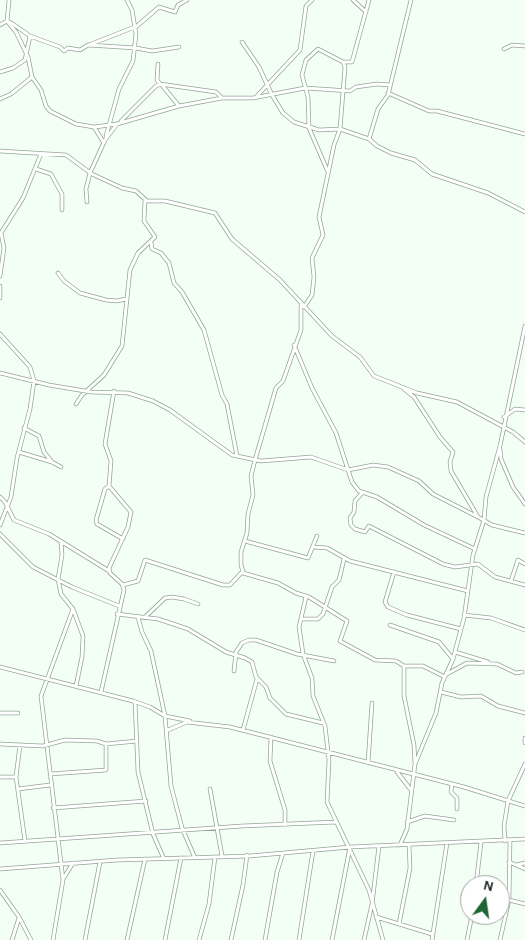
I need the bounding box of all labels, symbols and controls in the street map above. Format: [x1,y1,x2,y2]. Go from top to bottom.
north arrow [460,875,510,925]
text: N [482,876,495,895]

